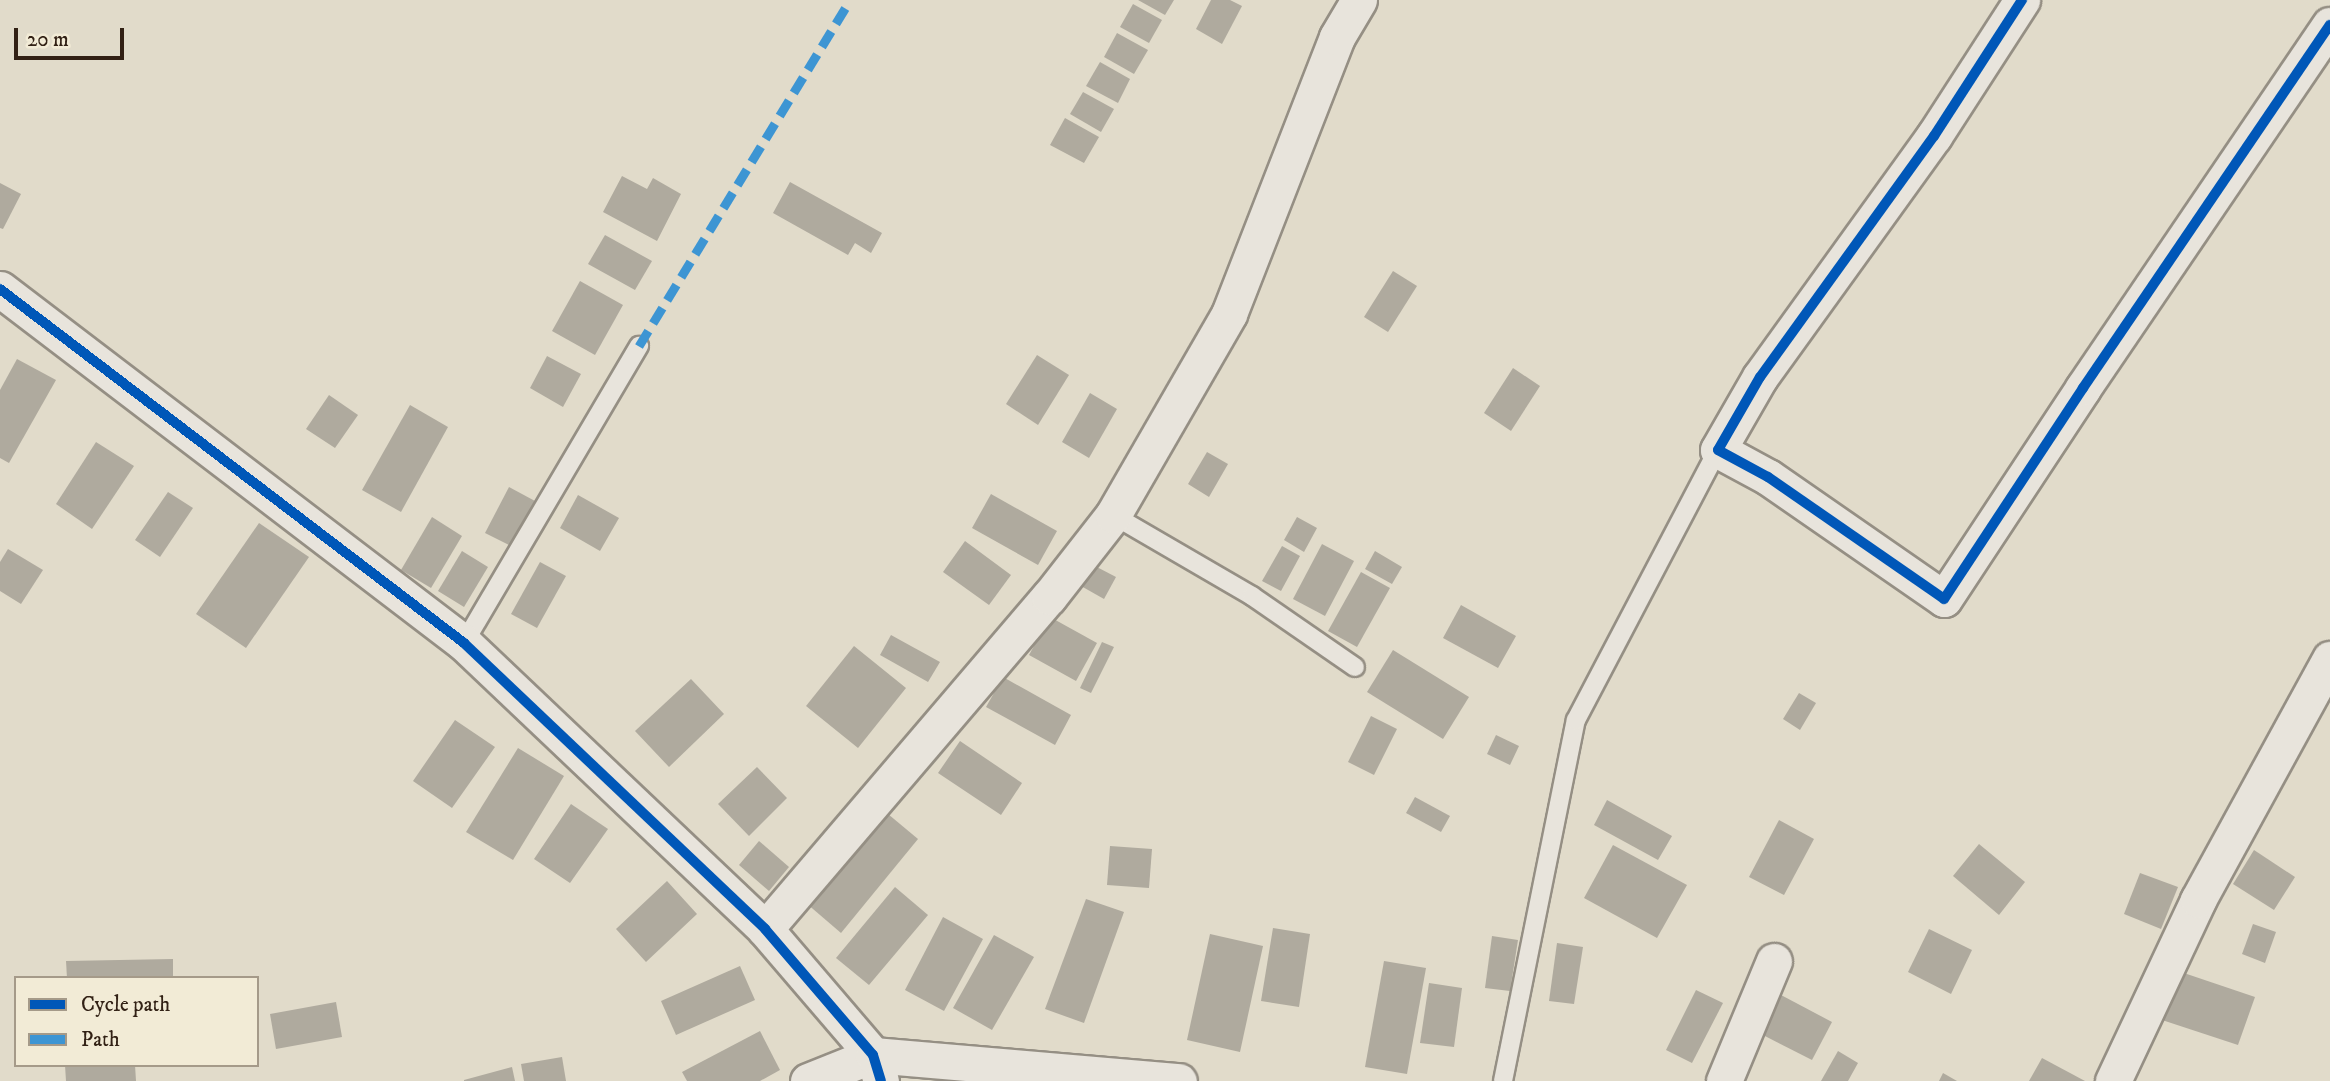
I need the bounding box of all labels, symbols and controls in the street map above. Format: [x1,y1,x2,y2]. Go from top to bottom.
scale bar [18,14,128,58]
text: 20 m [27,27,69,53]
legend [14,976,259,1067]
text: Cycle path [81,992,170,1018]
text: Path [81,1027,120,1053]

